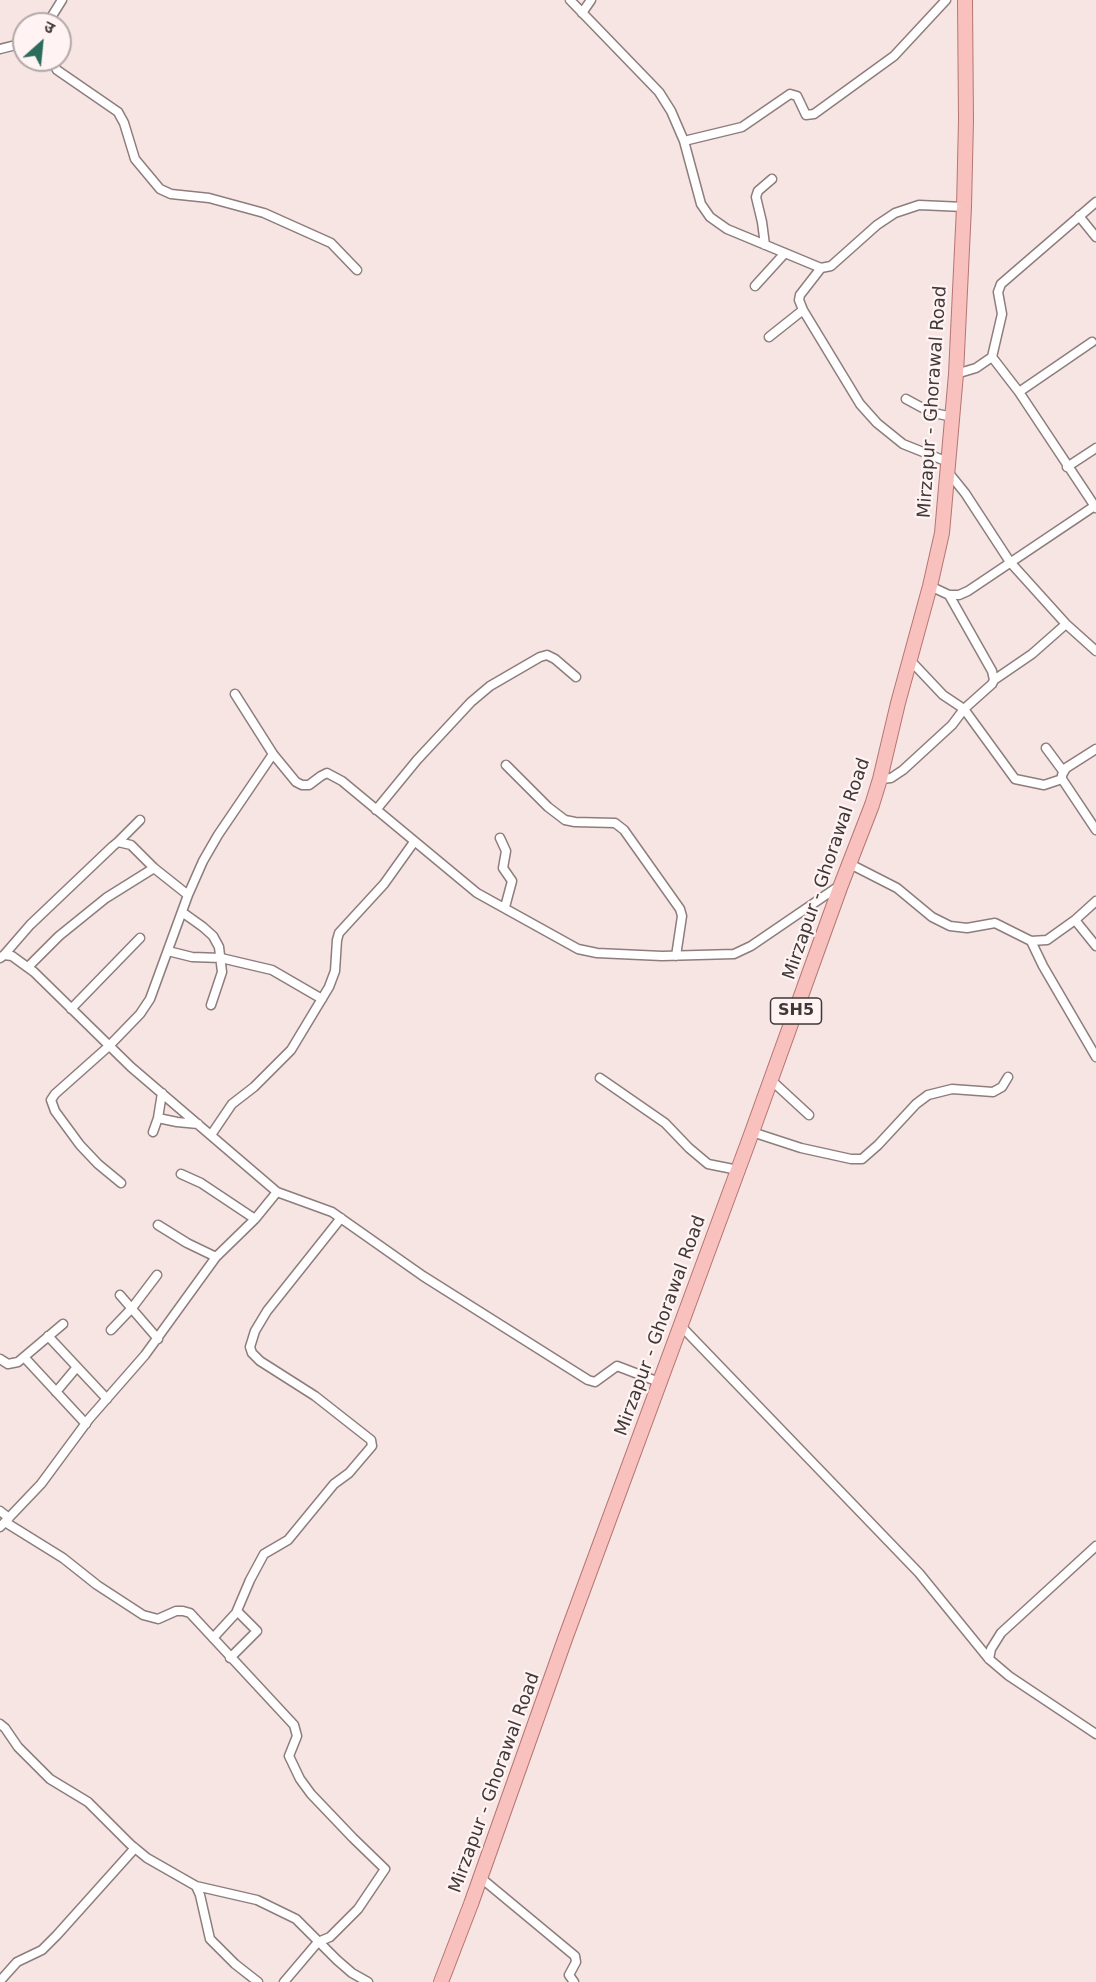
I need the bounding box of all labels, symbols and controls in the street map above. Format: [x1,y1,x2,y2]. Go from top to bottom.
north arrow [12,12,72,72]
text: उ [41,17,58,38]
street label: Mirzapur - Ghorawal Road [914,285,952,519]
street label: Mirzapur - Ghorawal Road [779,755,875,983]
road number: SH5 [770,998,822,1024]
street label: Mirzapur - Ghorawal Road [611,1213,711,1439]
street label: Mirzapur - Ghorawal Road [445,1670,545,1896]

